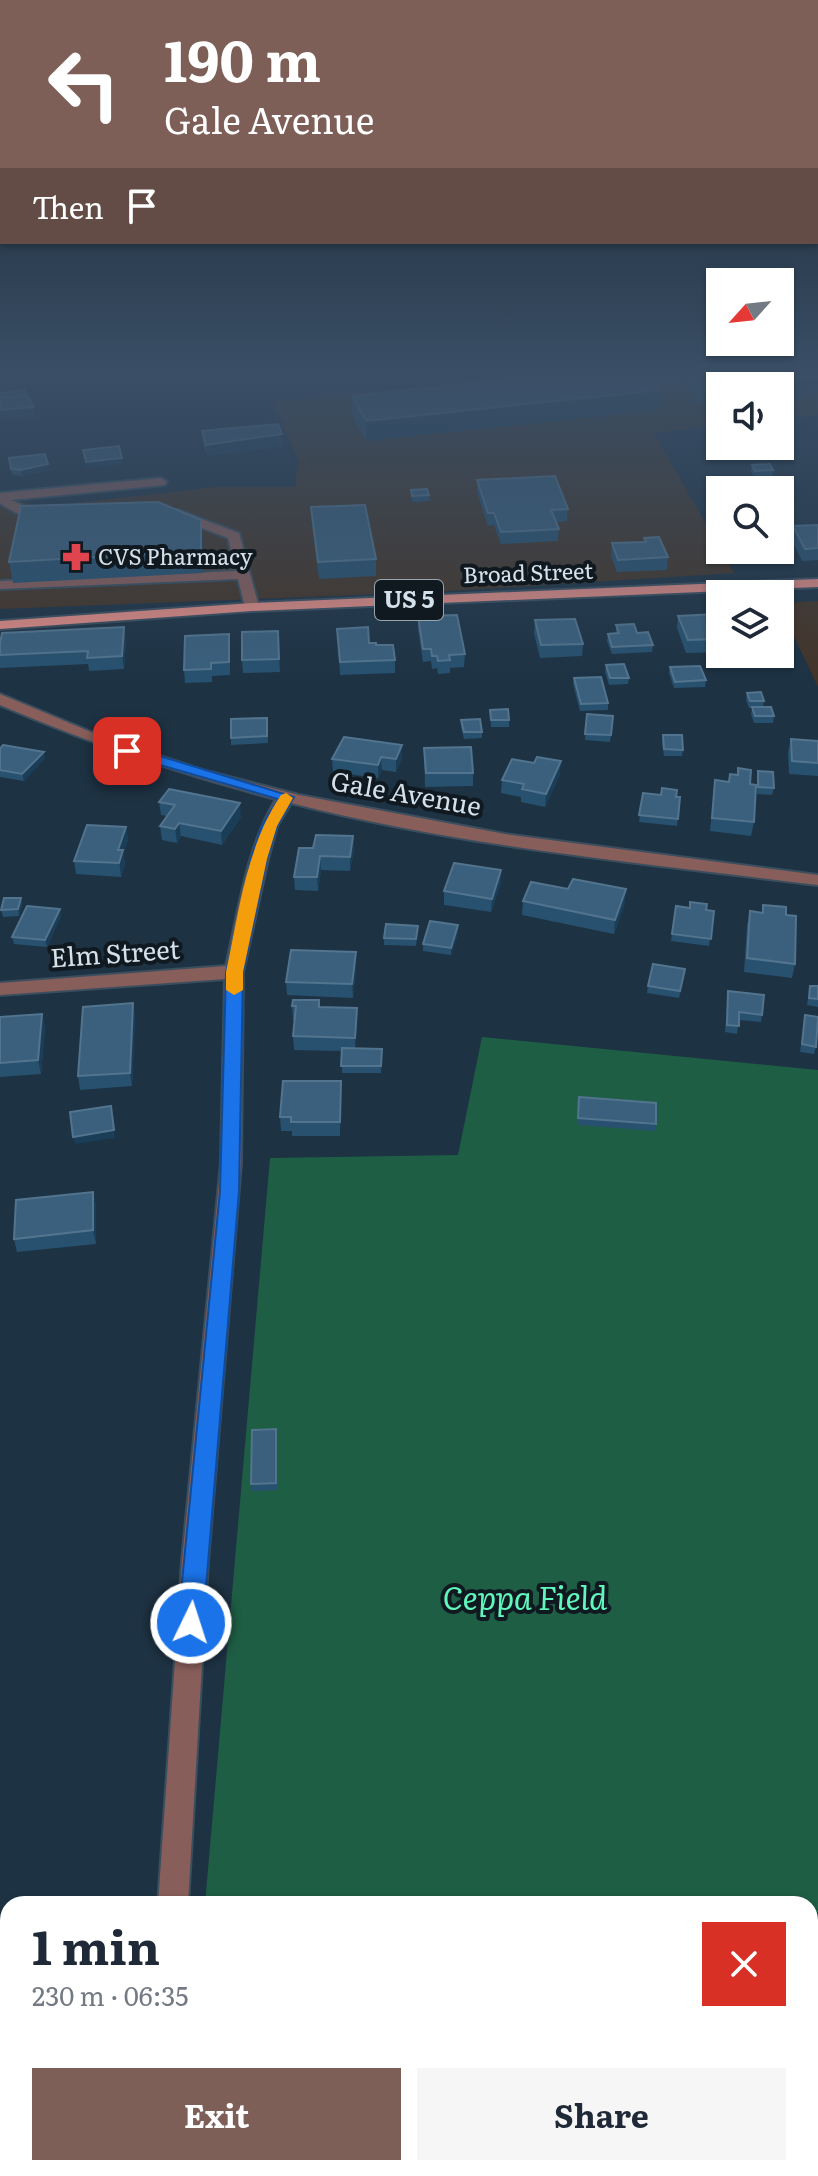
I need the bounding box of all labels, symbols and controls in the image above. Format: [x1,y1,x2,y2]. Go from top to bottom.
text: 190 m [164,16,321,99]
icon: left [32,32,136,136]
text: Gale Avenue [164,92,374,145]
text: Then [32,184,104,228]
icon: arrive [120,184,164,228]
north arrow [706,268,794,356]
map controls [706,268,794,668]
button: sound [706,372,794,460]
button: search [706,476,794,564]
place label: CVS Pharmacy [98,539,253,572]
pharmacy icon: CVS Pharmacy [61,542,91,572]
street label: Broad Street [462,553,594,590]
road number: US 5 [375,580,443,620]
button: layers [706,580,794,668]
pin [93,717,161,785]
icon: arrive [105,729,149,773]
street label: Gale Avenue [328,759,485,824]
street label: Elm Street [49,927,181,975]
park label: Ceppa Field [443,1572,608,1620]
position arrow [149,1581,233,1665]
text: 1 min [32,1909,160,1980]
button: close [702,1922,786,2006]
text: 230 m · 06:35 [32,1975,188,2014]
button: Exit [32,2068,401,2160]
button: Share [417,2068,786,2160]

